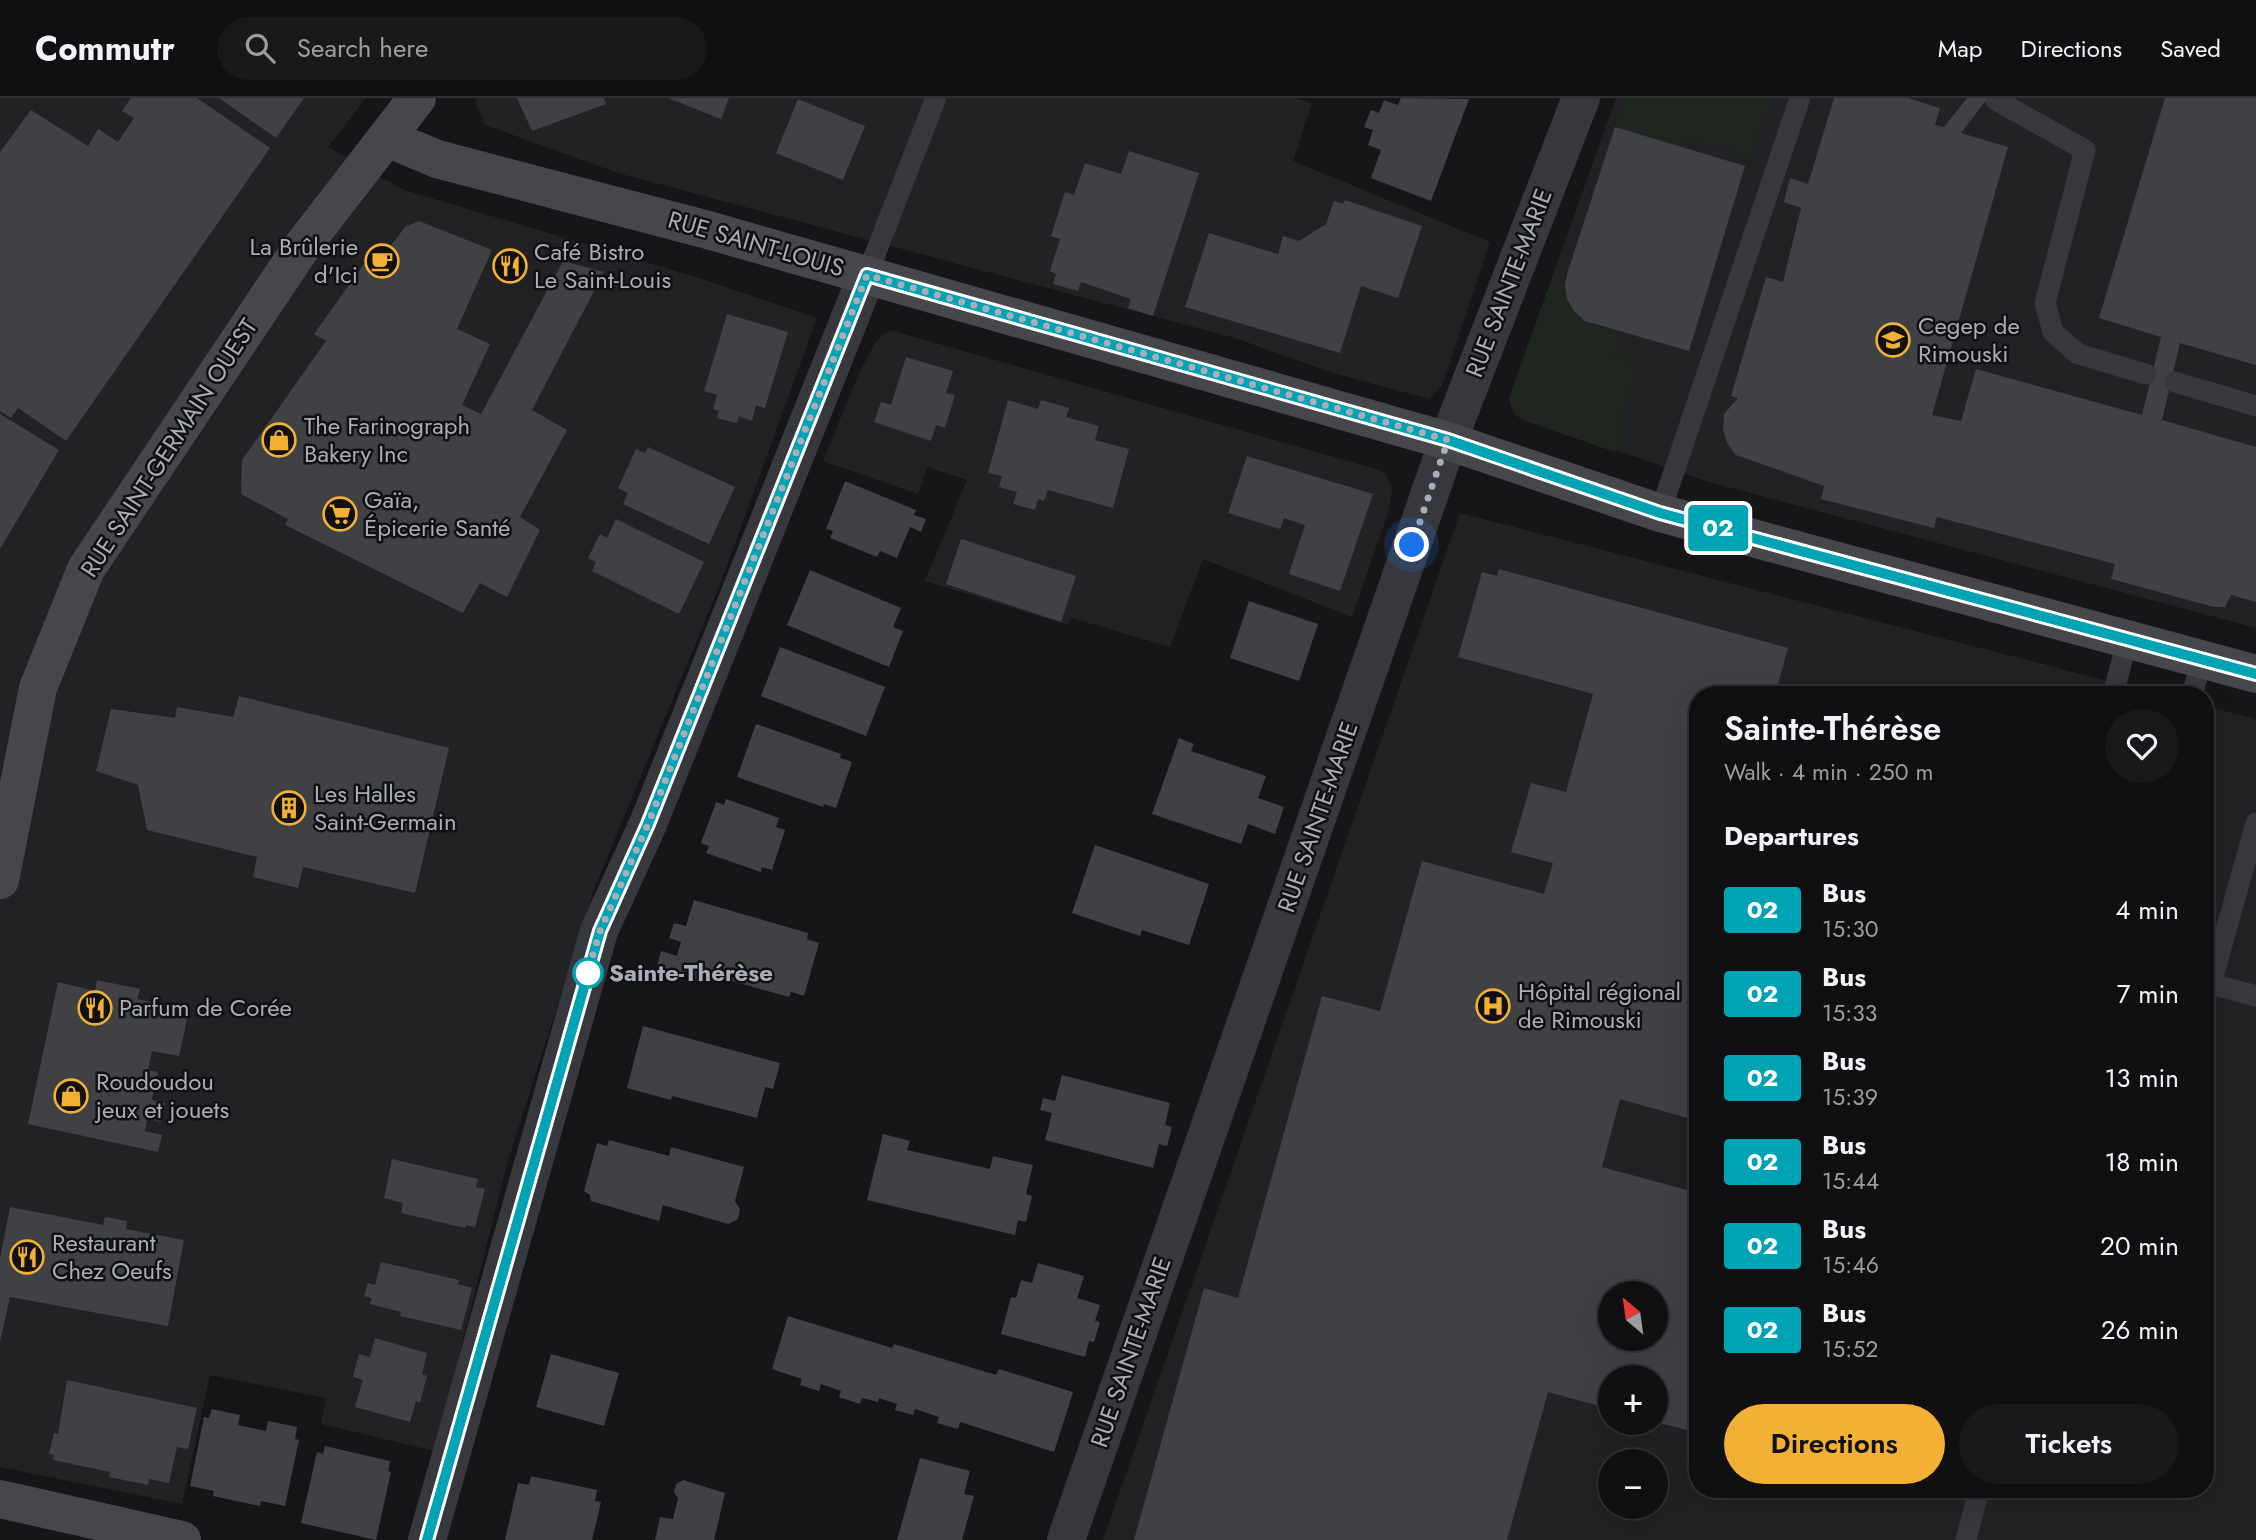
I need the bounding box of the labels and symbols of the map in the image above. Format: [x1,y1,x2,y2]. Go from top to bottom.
street label: RUE SAINTE-MARIE [1456,183,1561,382]
street label: RUE SAINT-LOUIS [664,202,848,285]
place label: La Brûlerie d'Ici [250,229,358,292]
place label: Café Bistro Le Saint-Louis [534,234,671,297]
cafe icon: La Brûlerie d'Ici [363,242,401,280]
restaurant icon: Café Bistro Le Saint-Louis [491,247,529,285]
place label: Cegep de Rimouski [1918,308,2020,371]
street label: RUE SAINT-GERMAIN OUEST [72,311,266,584]
school or university icon: Cegep de Rimouski [1874,321,1912,359]
place label: The Farinograph Bakery Inc [304,408,470,471]
shop icon: The Farinograph Bakery Inc [260,421,298,459]
place label: Gaïa, Épicerie Santé [364,482,510,545]
supermarket icon: Gaïa, Épicerie Santé [321,495,359,533]
line badge: 02 [1686,505,1750,551]
your location [1394,527,1429,562]
street label: RUE SAINTE-MARIE [1268,717,1367,917]
place label: Les Halles Saint-Germain [314,776,457,839]
building icon: Les Halles Saint-Germain [270,789,308,827]
place label: Sainte-Thérèse [609,955,773,990]
marker: Sainte-Thérèse [573,958,603,988]
place label: Hôpital régional de Rimouski [1518,974,1681,1037]
hospital icon: Hôpital régional de Rimouski [1474,987,1512,1025]
restaurant icon: Parfum de Corée [76,989,114,1027]
place label: Parfum de Corée [119,990,292,1025]
place label: Roudoudou jeux et jouets [94,1064,229,1127]
shop icon: Roudoudou jeux et jouets [52,1077,90,1115]
place label: Restaurant Chez Oeufs [52,1225,172,1288]
restaurant icon: Restaurant Chez Oeufs [8,1238,46,1276]
street label: RUE SAINTE-MARIE [1081,1252,1180,1452]
north arrow [1598,1281,1668,1351]

